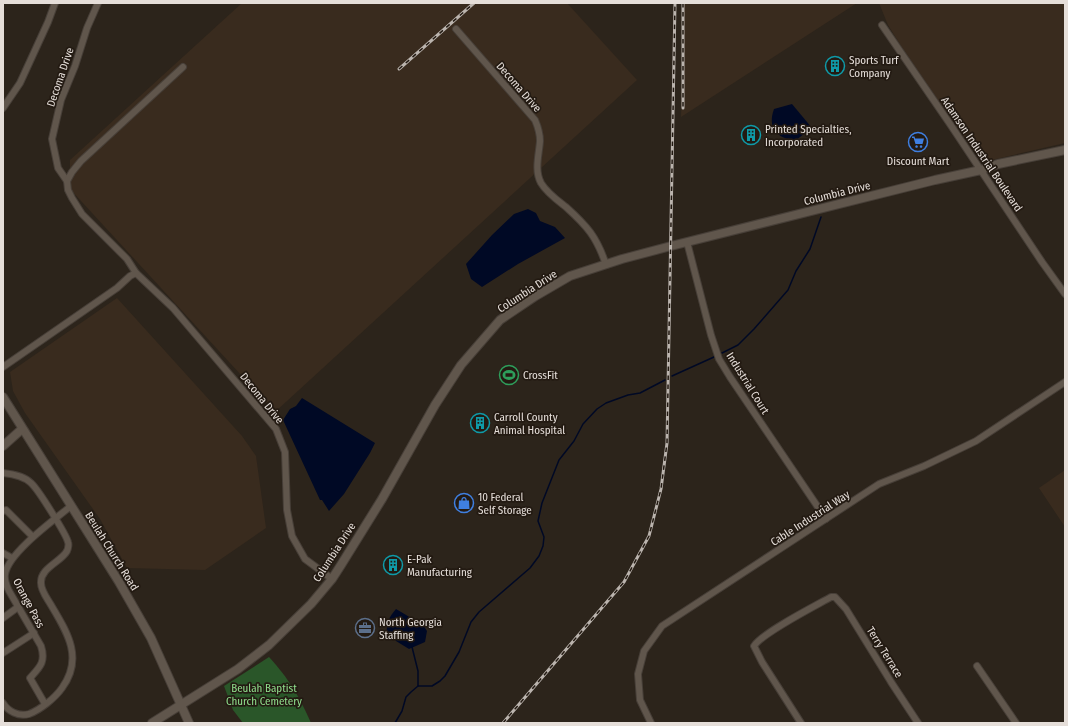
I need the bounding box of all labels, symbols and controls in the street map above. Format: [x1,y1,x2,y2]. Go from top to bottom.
street label: Decoma Drive [44,46,77,109]
place label: Sports Turf Company [849,54,899,80]
building icon: Sports Turf Company [824,55,846,77]
street label: Decoma Drive [493,60,544,115]
street label: Adamson Industrial Boulevard [938,94,1025,214]
place label: Printed Specialties, Incorporated [765,123,852,149]
building icon: Printed Specialties, Incorporated [740,124,762,146]
supermarket icon: Discount Mart [907,131,929,153]
place label: Discount Mart [887,155,950,168]
street label: Columbia Drive [802,179,872,208]
street label: Columbia Drive [495,267,559,315]
street label: Industrial Court [723,350,772,417]
sports icon: CrossFit [498,364,520,386]
place label: CrossFit [523,369,558,382]
street label: Decoma Drive [237,370,286,426]
place label: Carroll County Animal Hospital [494,411,565,437]
building icon: Carroll County Animal Hospital [469,412,491,434]
street label: Cable Industrial Way [768,488,852,549]
place label: 10 Federal Self Storage [478,491,532,517]
shop icon: 10 Federal Self Storage [453,492,475,514]
street label: Beulah Church Road [82,510,141,593]
street label: Columbia Drive [310,520,358,584]
place label: E-Pak Manufacturing [407,553,473,579]
building icon: E-Pak Manufacturing [382,554,404,576]
street label: Orange Pass [10,576,47,631]
place label: North Georgia Staffing [379,616,442,642]
office icon: North Georgia Staffing [354,617,376,639]
street label: Terry Terrace [864,624,905,680]
park label: Beulah Baptist Church Cemetery [226,682,302,708]

